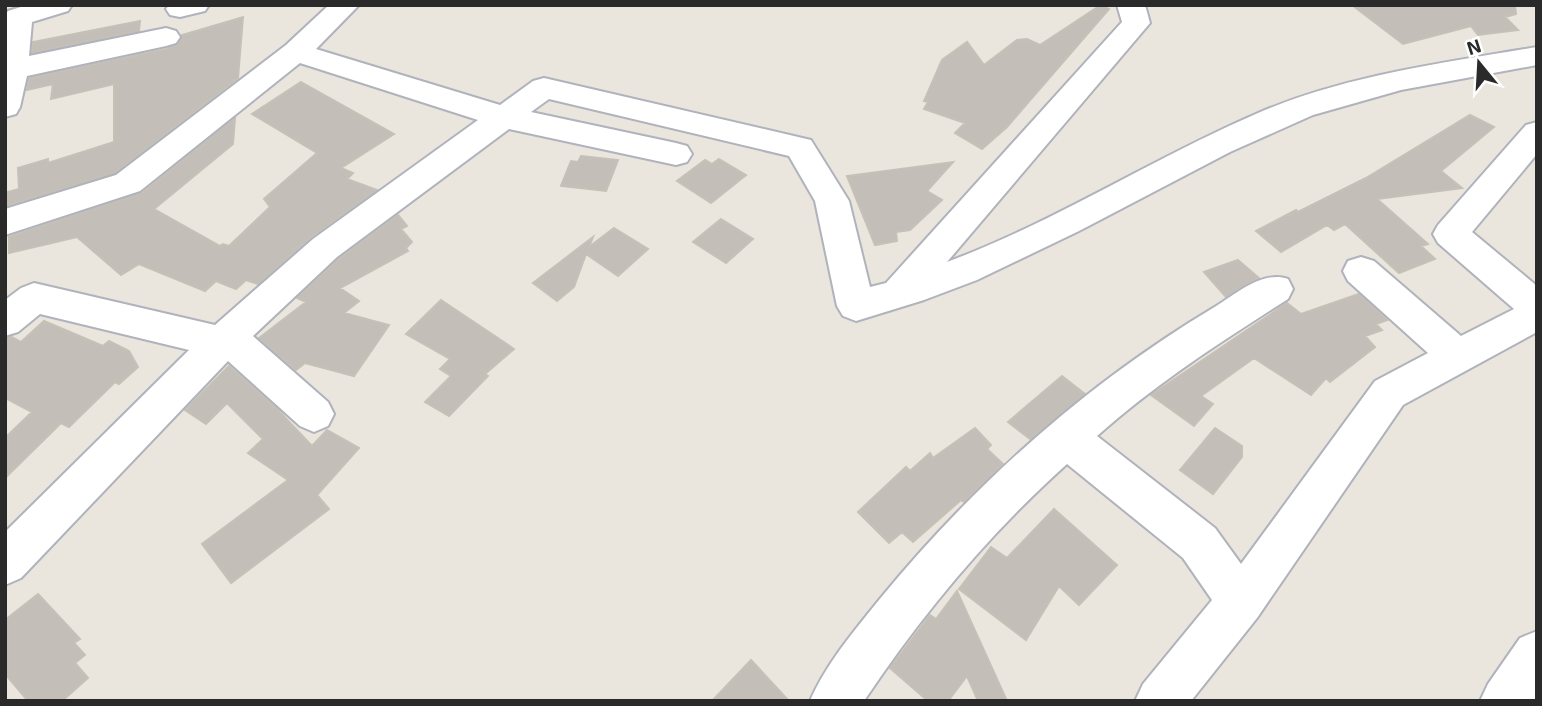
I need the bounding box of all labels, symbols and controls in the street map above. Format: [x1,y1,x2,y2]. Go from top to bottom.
north arrow [1444,28,1514,98]
text: N [1464,33,1484,59]

